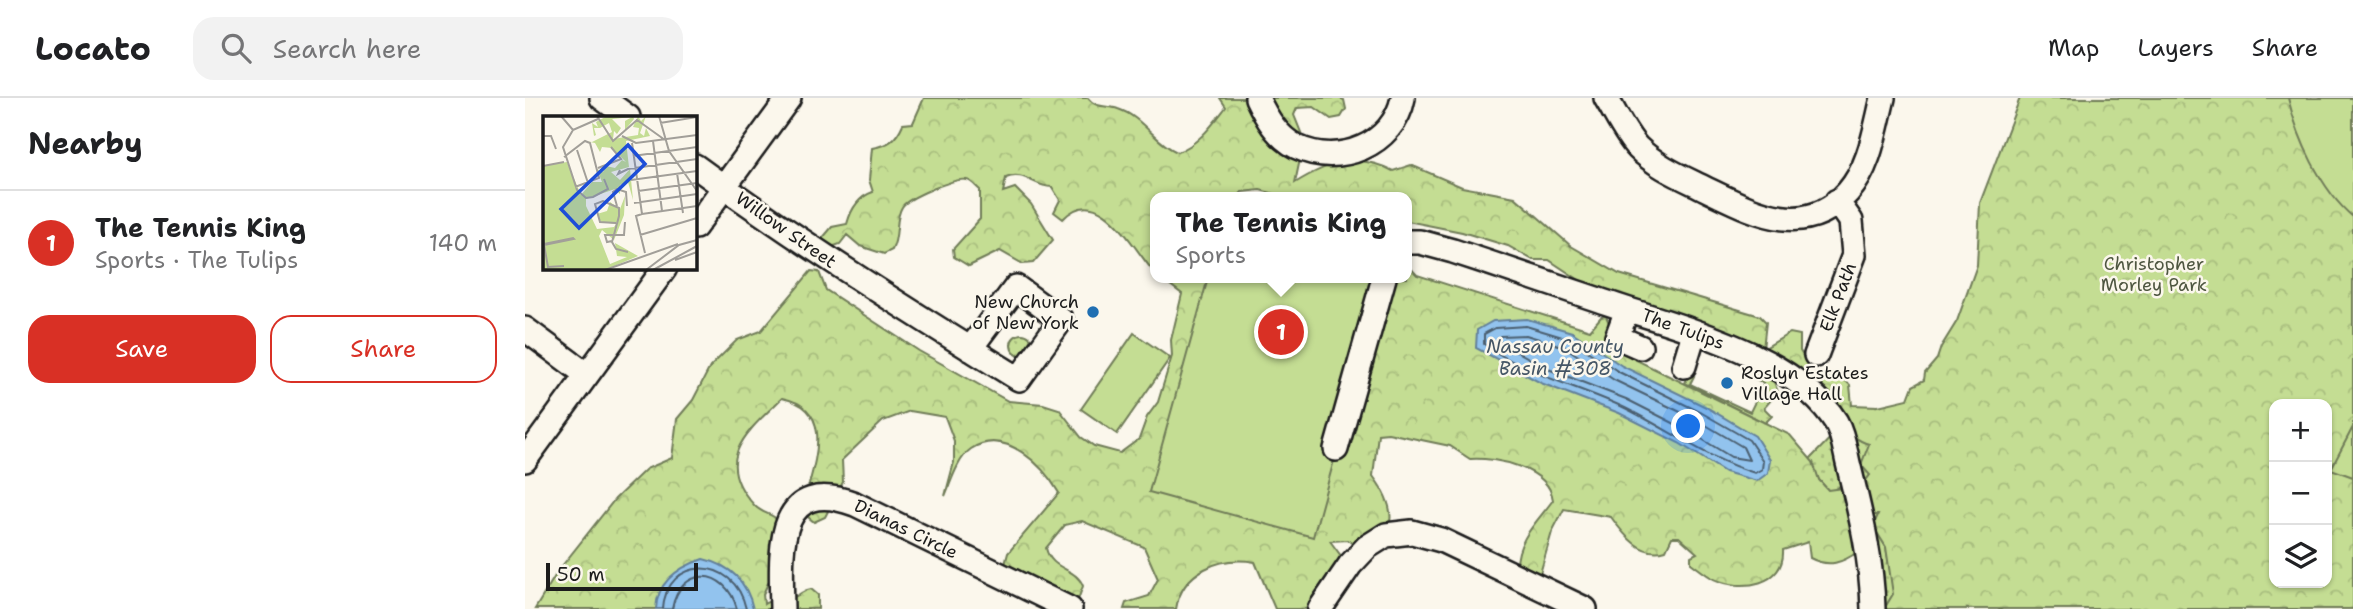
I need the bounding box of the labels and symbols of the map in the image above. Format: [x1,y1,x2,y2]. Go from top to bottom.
inset map [543,116,697,270]
street label: Willow Street [731,186,841,274]
park label: Christopher Morley Park [2101,252,2207,297]
street label: Elk Path [1814,259,1862,335]
place label: New Church of New York [972,290,1079,335]
street label: The Tulips [1638,303,1728,355]
marker: New Church of New York [1085,304,1101,320]
pin: 1 [1258,306,1304,358]
water label: Nassau County Basin #308 [1486,334,1624,381]
place label: Roslyn Estates Village Hall [1741,361,1869,406]
marker: Roslyn Estates Village Hall [1719,375,1735,391]
your location [1671,409,1705,443]
street label: Dianas Circle [850,494,962,564]
scale bar [546,560,698,592]

